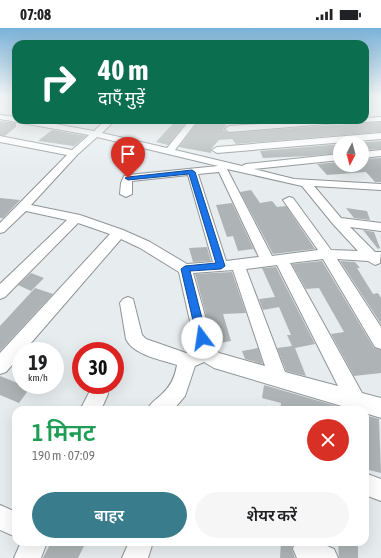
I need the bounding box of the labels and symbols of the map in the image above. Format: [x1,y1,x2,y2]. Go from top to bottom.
north arrow [333,136,369,172]
pin [111,137,145,178]
position arrow [181,317,223,359]
speed limit sign: 30 [72,342,124,394]

